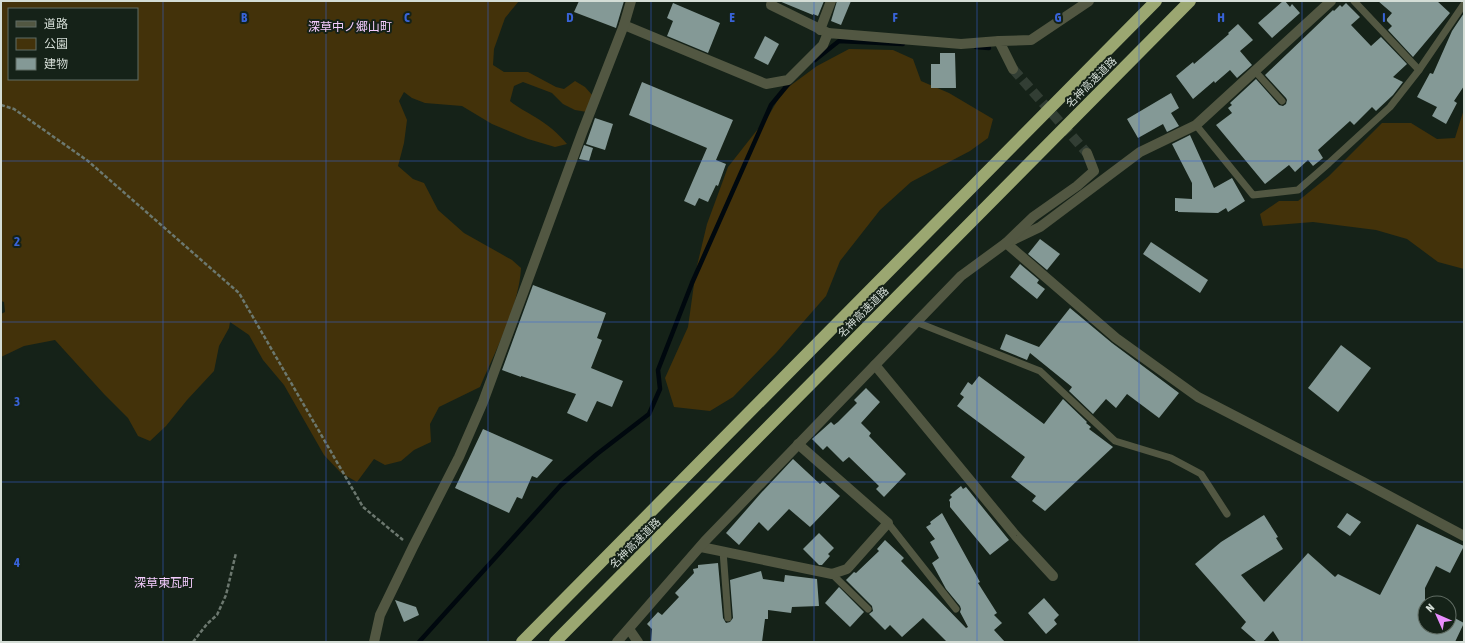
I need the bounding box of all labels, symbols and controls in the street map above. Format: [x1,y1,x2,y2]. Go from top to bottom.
legend [8,8,138,80]
text: B [241,10,248,25]
text: C [404,10,410,25]
text: D [566,10,574,25]
text: E [729,10,735,25]
text: F [892,10,898,25]
text: G [1055,10,1062,25]
text: H [1217,10,1225,25]
text: I [1382,10,1386,25]
text: 道路 [44,17,68,31]
district label: 深草中ノ郷山町 [308,20,392,34]
text: 公園 [44,37,68,51]
street label: 名神高速道路 [1063,54,1119,110]
text: 建物 [44,57,68,71]
text: 2 [14,234,20,249]
street label: 名神高速道路 [835,284,891,340]
text: 3 [14,394,20,409]
street label: 名神高速道路 [607,515,663,571]
text: 4 [13,555,20,570]
district label: 深草東瓦町 [134,576,194,590]
north arrow [1417,595,1457,635]
text: N [1423,601,1436,614]

